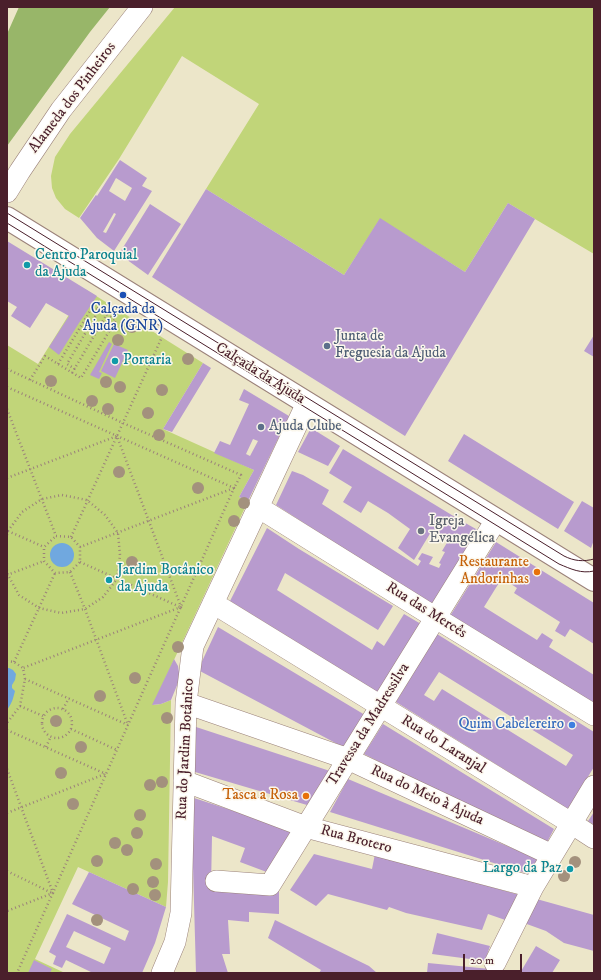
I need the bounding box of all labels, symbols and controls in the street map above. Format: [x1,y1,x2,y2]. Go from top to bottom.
street label: Alameda dos Pinheiros [25,39,121,157]
place label: Centro Paroquial da Ajuda [35,247,137,282]
marker: Centro Paroquial da Ajuda [22,260,32,270]
marker: Calçada da Ajuda (GNR) [118,290,128,300]
place label: Calçada da Ajuda (GNR) [83,301,163,336]
place label: Junta de Freguesia da Ajuda [335,328,446,363]
street label: Calçada da Ajuda [212,339,308,409]
marker: Junta de Freguesia da Ajuda [322,341,332,351]
place label: Portaria [123,352,171,370]
marker: Portaria [110,356,120,366]
place label: Ajuda Clube [269,418,341,436]
marker: Ajuda Clube [256,422,266,432]
place label: Igreja Evangélica [429,513,495,548]
marker: Igreja Evangélica [416,526,426,536]
place label: Restaurante Andorinhas [459,554,529,589]
place label: Jardim Botânico da Ajuda [117,562,214,597]
marker: Restaurante Andorinhas [532,567,542,577]
marker: Jardim Botânico da Ajuda [104,575,114,585]
street label: Rua das Mercês [382,579,470,643]
street label: Travessa da Madressilva [324,660,414,790]
street label: Rua do Jardim Botânico [173,678,199,820]
street label: Rua do Laranjal [397,712,489,778]
place label: Quim Cabelereiro [458,716,564,734]
marker: Quim Cabelereiro [567,720,577,730]
street label: Rua do Meio à Ajuda [368,762,486,830]
place label: Tasca a Rosa [222,787,298,805]
marker: Tasca a Rosa [301,791,311,801]
street label: Rua Brotero [318,822,394,858]
place label: Largo da Paz [483,860,562,878]
marker: Largo da Paz [565,864,575,874]
scale bar [465,946,524,972]
text: 20 m [470,953,494,968]

